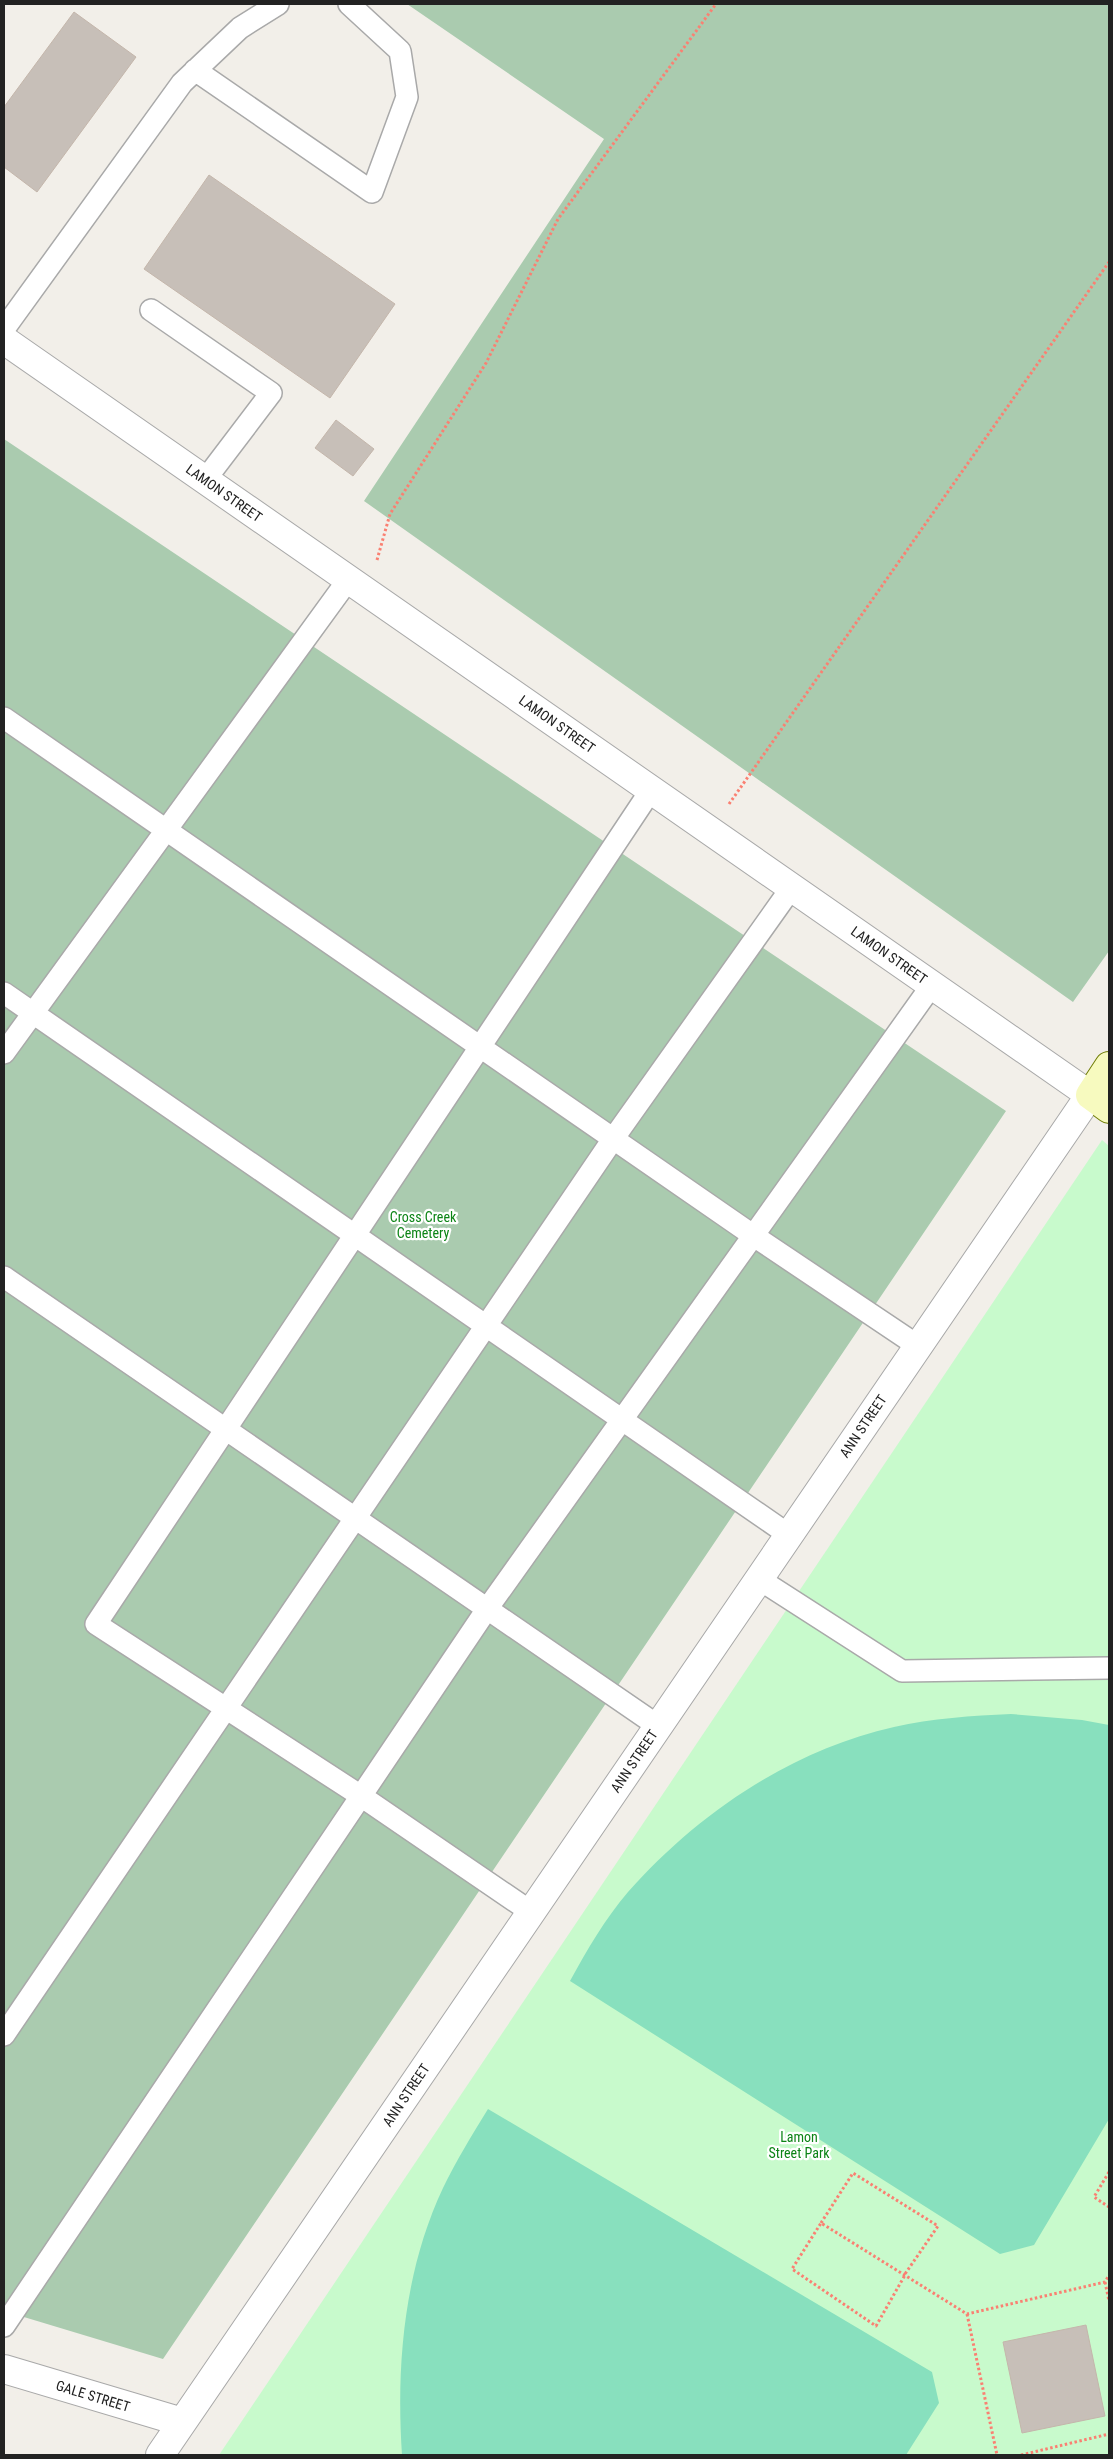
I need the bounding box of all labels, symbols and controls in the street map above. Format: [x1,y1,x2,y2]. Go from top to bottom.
street label: LAMON STREET [183,461,265,525]
street label: LAMON STREET [516,692,598,756]
street label: LAMON STREET [848,923,930,987]
park label: Cross Creek Cemetery [390,1209,457,1241]
street label: ANN STREET [836,1392,890,1460]
street label: ANN STREET [607,1727,661,1795]
street label: ANN STREET [379,2061,433,2129]
park label: Lamon Street Park [769,2129,830,2161]
street label: GALE STREET [54,2377,132,2415]

